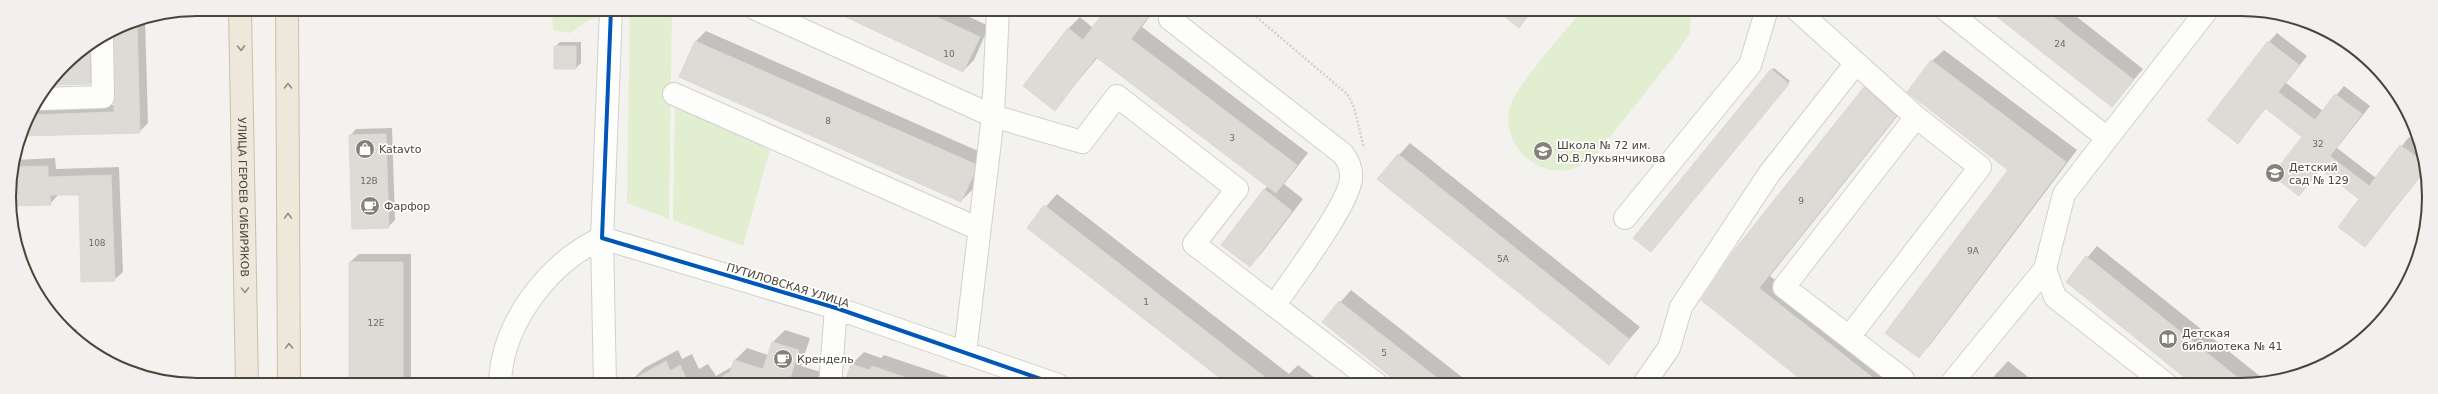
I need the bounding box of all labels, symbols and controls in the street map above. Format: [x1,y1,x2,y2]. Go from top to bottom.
house number: 24 [2054,39,2066,49]
one-way arrow [237,45,245,51]
house number: 10 [943,49,955,59]
one-way arrow [284,83,292,89]
house number: 8 [825,116,831,126]
street label: УЛИЦА ГЕРОЕВ СИБИРЯКОВ [235,117,251,277]
house number: 3 [1229,133,1235,143]
shop icon: Katavto [354,138,376,160]
place label: Школа № 72 им. Ю.В.Лукьянчикова [1557,139,1665,165]
house number: 32 [2312,139,2324,149]
school or university icon: Школа № 72 им. Ю.В.Лукьянчикова [1532,140,1554,162]
place label: Katavto [379,143,422,156]
place label: Детский сад № 129 [2289,161,2349,187]
school or university icon: Детский сад № 129 [2264,162,2286,184]
house number: 12В [360,176,378,186]
cafe icon: Фарфор [359,195,381,217]
house number: 9 [1798,196,1804,206]
place label: Фарфор [384,200,430,213]
one-way arrow [284,213,292,219]
house number: 108 [88,238,106,248]
house number: 9А [1967,246,1980,256]
house number: 5А [1497,254,1510,264]
street label: ПУТИЛОВСКАЯ УЛИЦА [725,261,851,311]
one-way arrow [241,287,249,293]
house number: 1 [1143,297,1149,307]
house number: 12Е [367,318,385,328]
place label: Детская библиотека № 41 [2182,327,2283,353]
library icon: Детская библиотека № 41 [2157,328,2179,350]
one-way arrow [285,343,293,349]
cafe icon: Крендель [772,348,794,370]
house number: 5 [1381,348,1387,358]
place label: Крендель [797,353,854,366]

